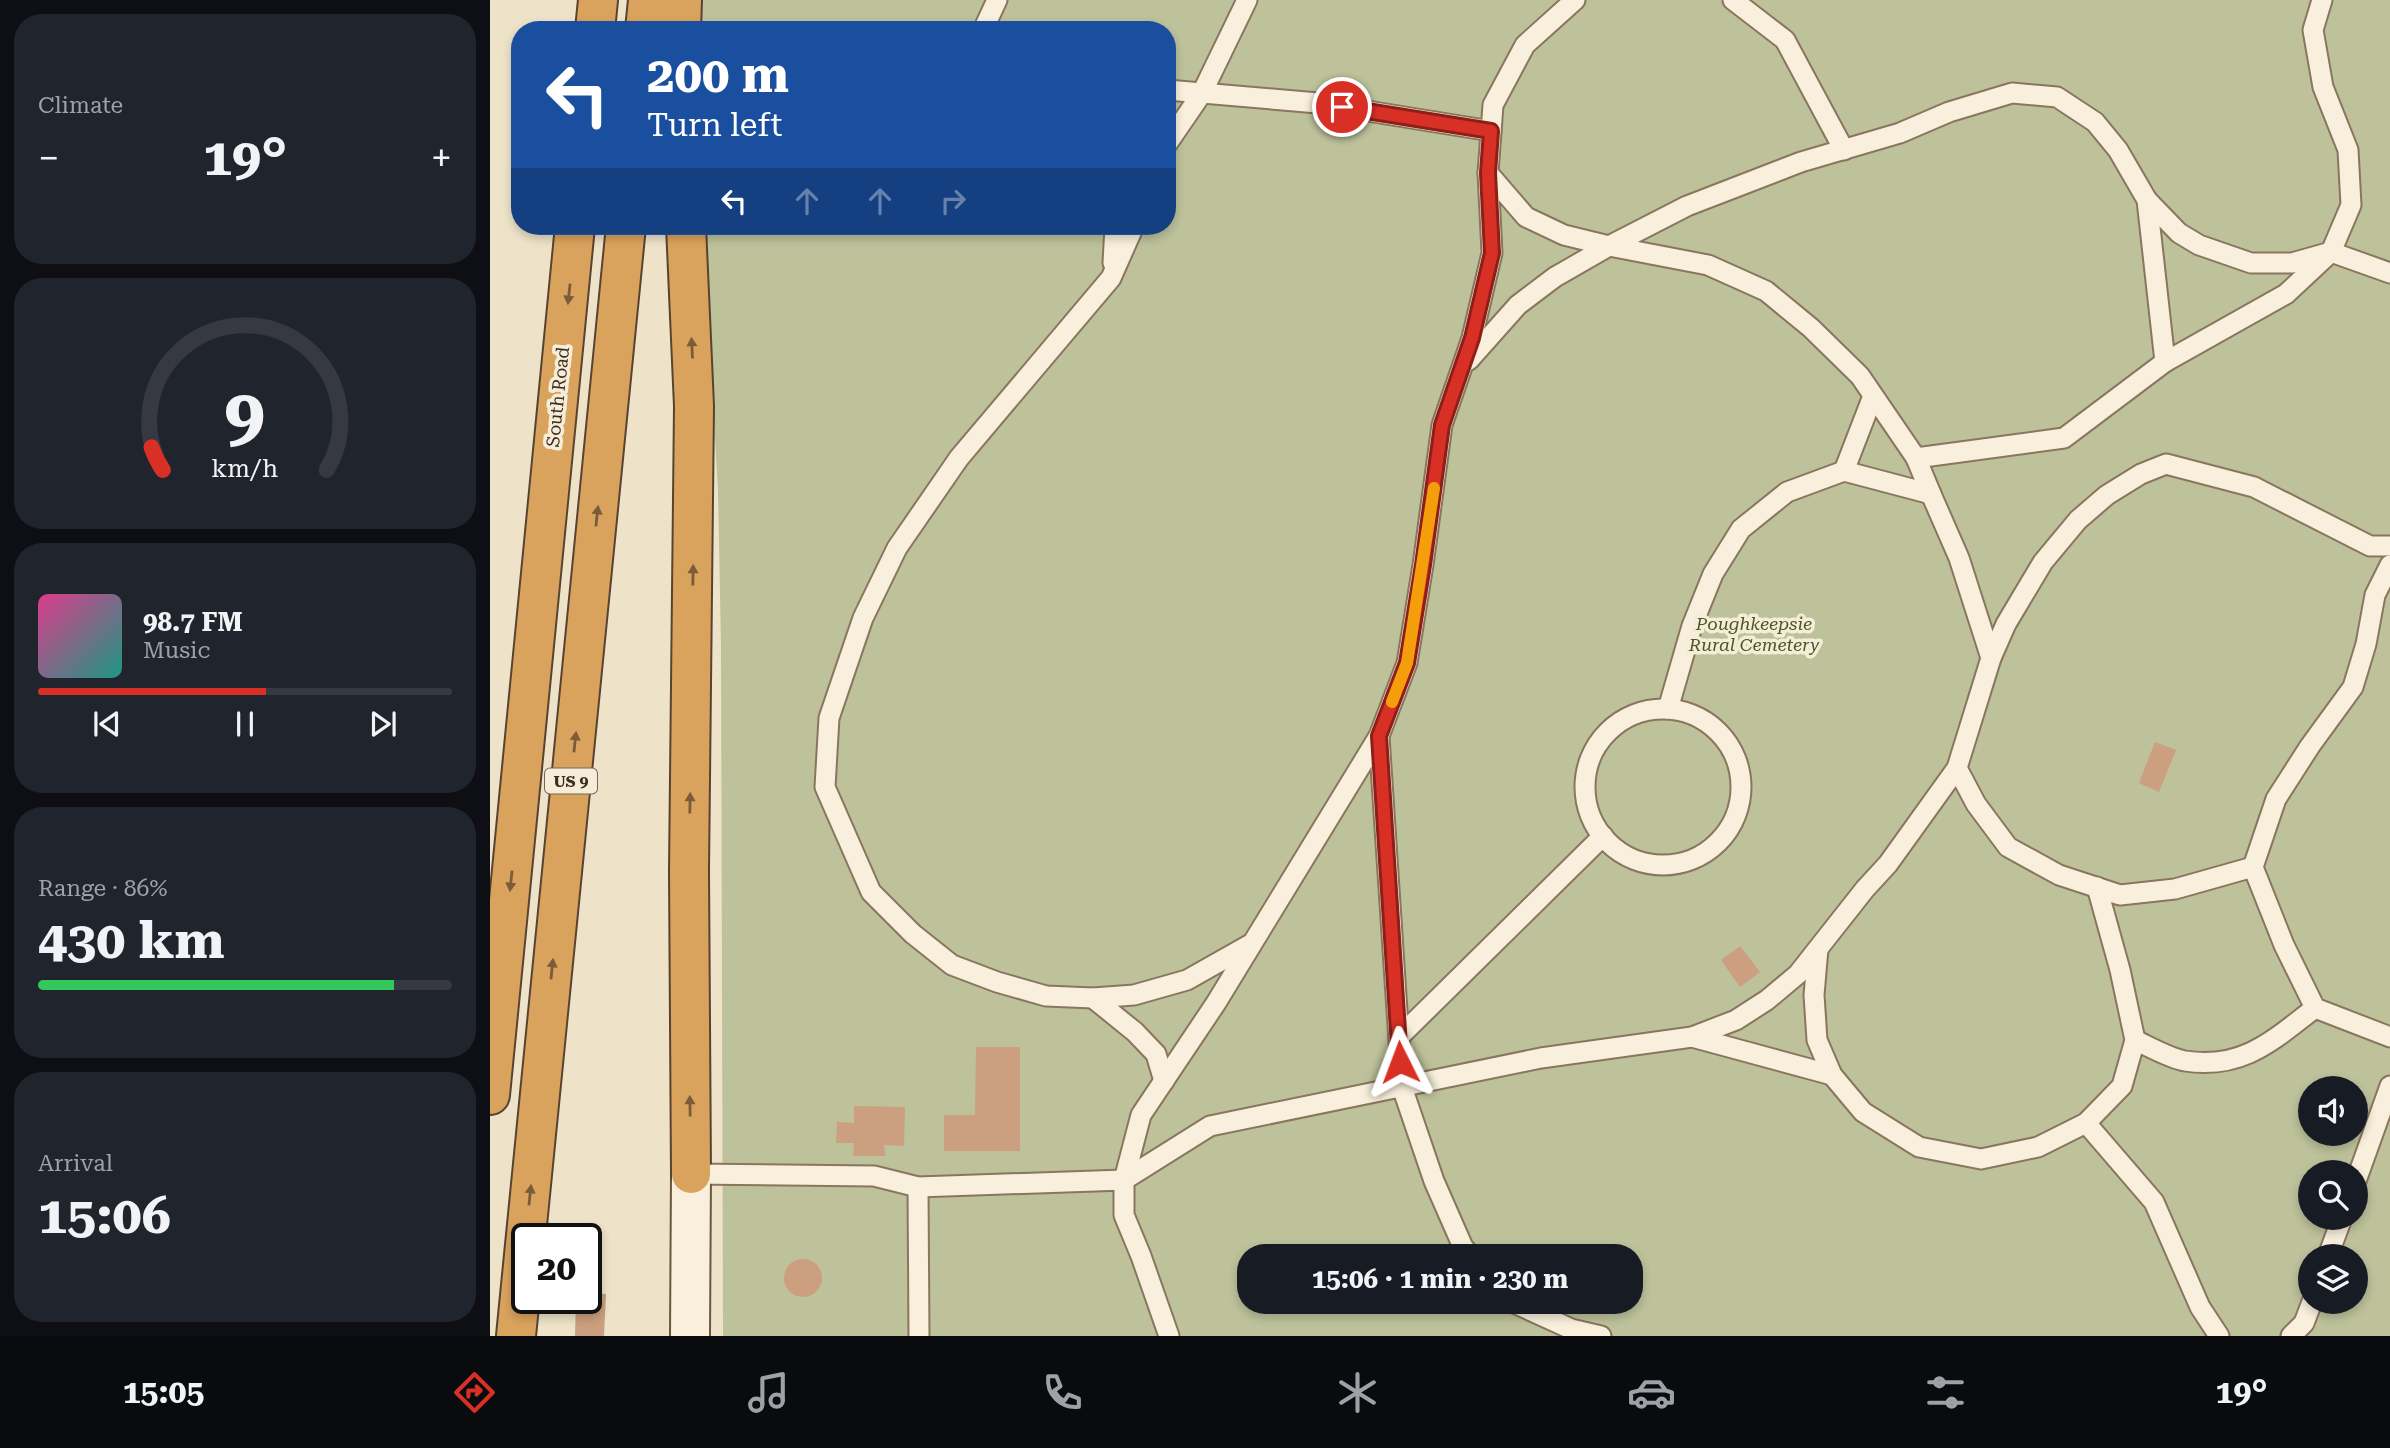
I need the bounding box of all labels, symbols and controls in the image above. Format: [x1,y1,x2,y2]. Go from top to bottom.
text: 200 m [647,47,789,104]
icon: left [532,49,623,140]
pin [1312,77,1372,137]
icon: arrive [1323,88,1361,126]
text: Climate [38,92,123,119]
text: Turn left [647,106,782,144]
text: 19° [203,127,287,188]
text: − [38,136,59,180]
text: + [431,136,452,180]
icon: left [715,182,753,220]
icon: ahead [788,182,826,220]
icon: ahead [861,182,899,220]
icon: right [934,182,972,220]
one-way arrow [563,283,574,305]
one-way arrow [686,337,697,359]
street label: South Road [542,345,573,448]
text: 9 [225,373,265,458]
text: km/h [212,453,278,482]
one-way arrow [592,505,603,527]
one-way arrow [687,564,698,586]
text: 98.7 FM [143,607,243,637]
park label: Poughkeepsie Rural Cemetery [1688,613,1820,655]
text: Music [143,637,210,664]
icon: previous [88,705,126,743]
icon: pause [226,705,264,743]
icon: next [364,705,402,743]
one-way arrow [569,731,580,753]
road number: US 9 [545,768,597,794]
one-way arrow [684,792,696,814]
one-way arrow [505,870,516,892]
text: Range · 86% [38,875,167,902]
text: 430 km [38,910,225,971]
one-way arrow [547,957,558,979]
position arrow [1363,1025,1437,1099]
map controls [2298,1076,2368,1314]
button: sound [2298,1076,2368,1146]
one-way arrow [684,1094,696,1116]
text: Arrival [38,1150,113,1177]
button: search [2298,1160,2368,1230]
one-way arrow [525,1184,536,1206]
text: 15:06 [38,1185,171,1246]
speed limit sign: 20 [511,1223,602,1314]
button: layers [2298,1244,2368,1314]
text: 15:06 · 1 min · 230 m [1312,1264,1568,1294]
icon: directions [450,1368,499,1417]
icon: music [744,1368,793,1417]
icon: phone [1038,1368,1087,1417]
icon: climate [1333,1368,1382,1417]
icon: car [1627,1368,1676,1417]
icon: filters [1921,1368,1970,1417]
text: 15:05 [123,1373,204,1411]
text: 19° [2216,1373,2267,1411]

